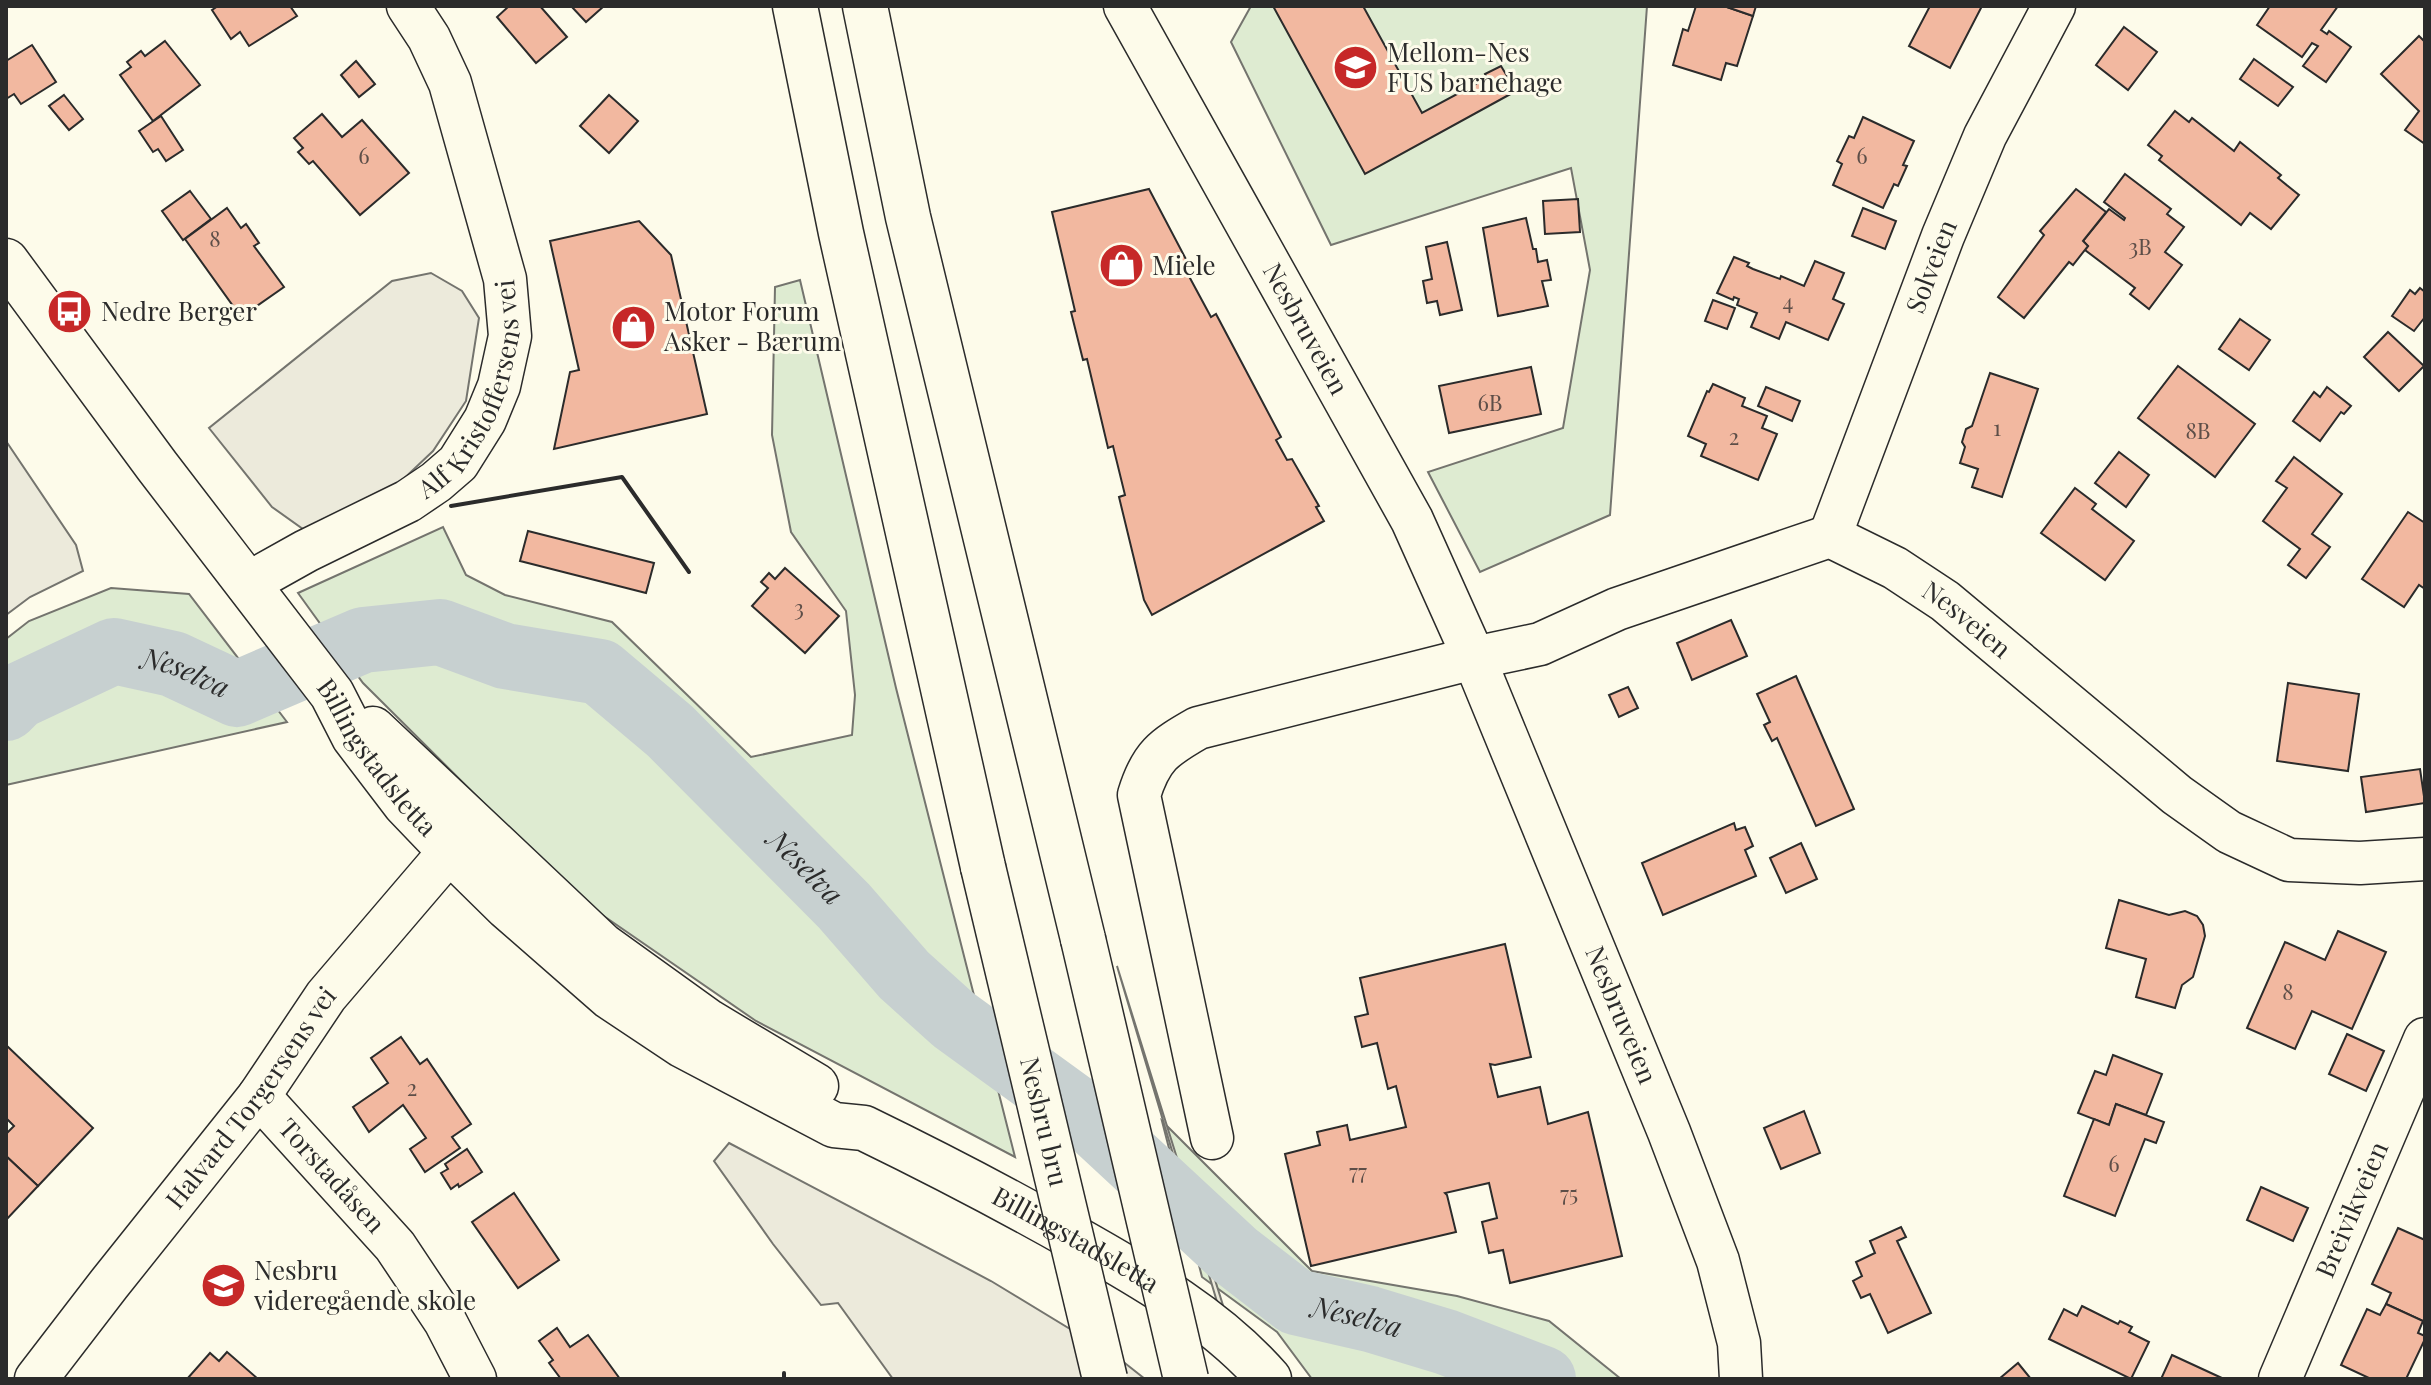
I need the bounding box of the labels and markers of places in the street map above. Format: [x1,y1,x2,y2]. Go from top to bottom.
place label: Mellom-Nes FUS barnehage [1387,34,1563,99]
school or university icon: Mellom-Nes FUS barnehage [1332,44,1380,92]
shop icon: Miele [1097,242,1145,290]
place label: Miele [1152,247,1216,282]
bus stop icon: Nedre Berger [46,288,94,336]
place label: Nedre Berger [101,293,257,328]
place label: Motor Forum Asker - Bærum [663,293,841,358]
shop icon: Motor Forum Asker - Bærum [609,303,657,351]
place label: Nesbru videregående skole [253,1252,476,1317]
school or university icon: Nesbru videregående skole [199,1262,247,1310]

